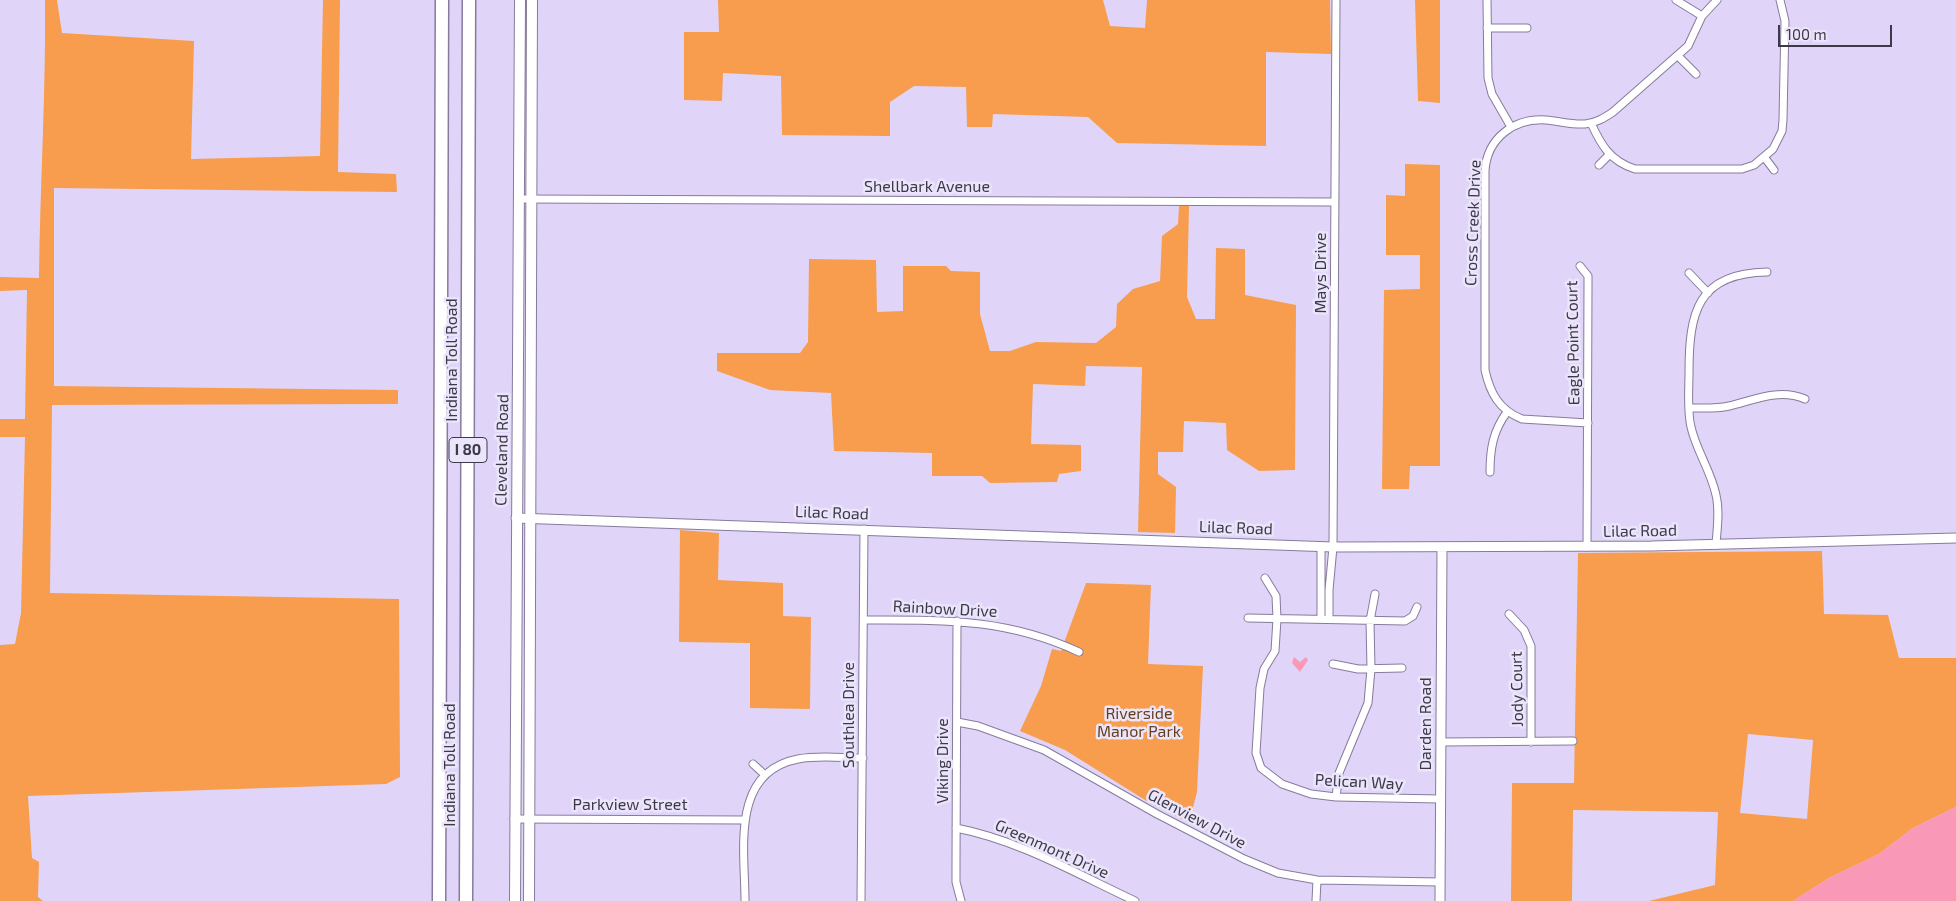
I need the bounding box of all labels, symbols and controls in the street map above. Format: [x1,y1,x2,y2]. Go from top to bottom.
scale bar [1781,15,1895,47]
text: 100 m [1786,25,1827,43]
street label: Cross Creek Drive [1461,159,1485,287]
street label: Shellbark Avenue [864,177,990,197]
street label: Mays Drive [1311,233,1331,313]
street label: Eagle Point Court [1562,280,1584,406]
street label: Indiana Toll Road [442,298,462,422]
street label: Cleveland Road [491,394,513,506]
road number: I 80 [449,438,487,462]
street label: Lilac Road [795,502,869,524]
street label: Lilac Road [1199,517,1273,539]
street label: Lilac Road [1603,521,1677,541]
street label: Rainbow Drive [892,597,998,621]
street label: Jody Court [1507,651,1527,727]
street label: Southlea Drive [839,662,859,768]
street label: Darden Road [1416,677,1436,771]
street label: Indiana Toll Road [440,703,460,827]
park label: Riverside Manor Park [1097,704,1181,742]
street label: Viking Drive [933,718,953,804]
street label: Pelican Way [1314,770,1404,794]
street label: Glenview Drive [1145,785,1249,853]
street label: Parkview Street [573,795,687,815]
street label: Greenmont Drive [992,815,1112,883]

